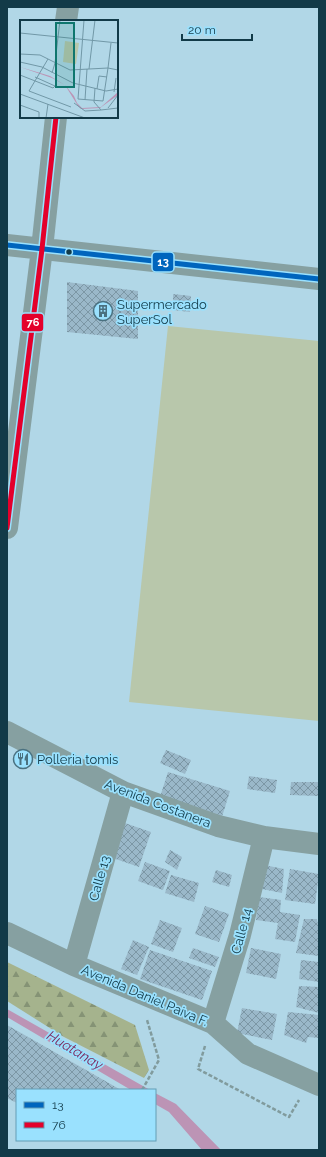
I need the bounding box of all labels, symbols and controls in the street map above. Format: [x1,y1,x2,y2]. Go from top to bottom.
scale bar [182,16,252,42]
inset map [20,20,118,118]
text: 20 m [188,23,216,37]
unlabelled marker [64,247,74,257]
line badge: 13 [152,252,174,272]
text: 13 [157,256,169,269]
place label: Supermercado SuperSol [117,297,207,327]
building icon: Supermercado SuperSol [92,300,114,322]
line badge: 76 [21,313,44,332]
text: 76 [27,316,40,329]
restaurant icon: Polleria tomis [12,748,34,770]
place label: Polleria tomis [37,752,118,767]
street label: Avenida Costanera [102,776,213,831]
street label: Calle 13 [86,854,113,903]
street label: Calle 14 [228,907,255,956]
street label: Avenida Daniel Paiva F. [79,962,211,1029]
water label: Huatanay [44,1027,107,1073]
legend [16,1089,156,1141]
text: 13 [52,1098,64,1112]
text: 76 [52,1118,66,1132]

